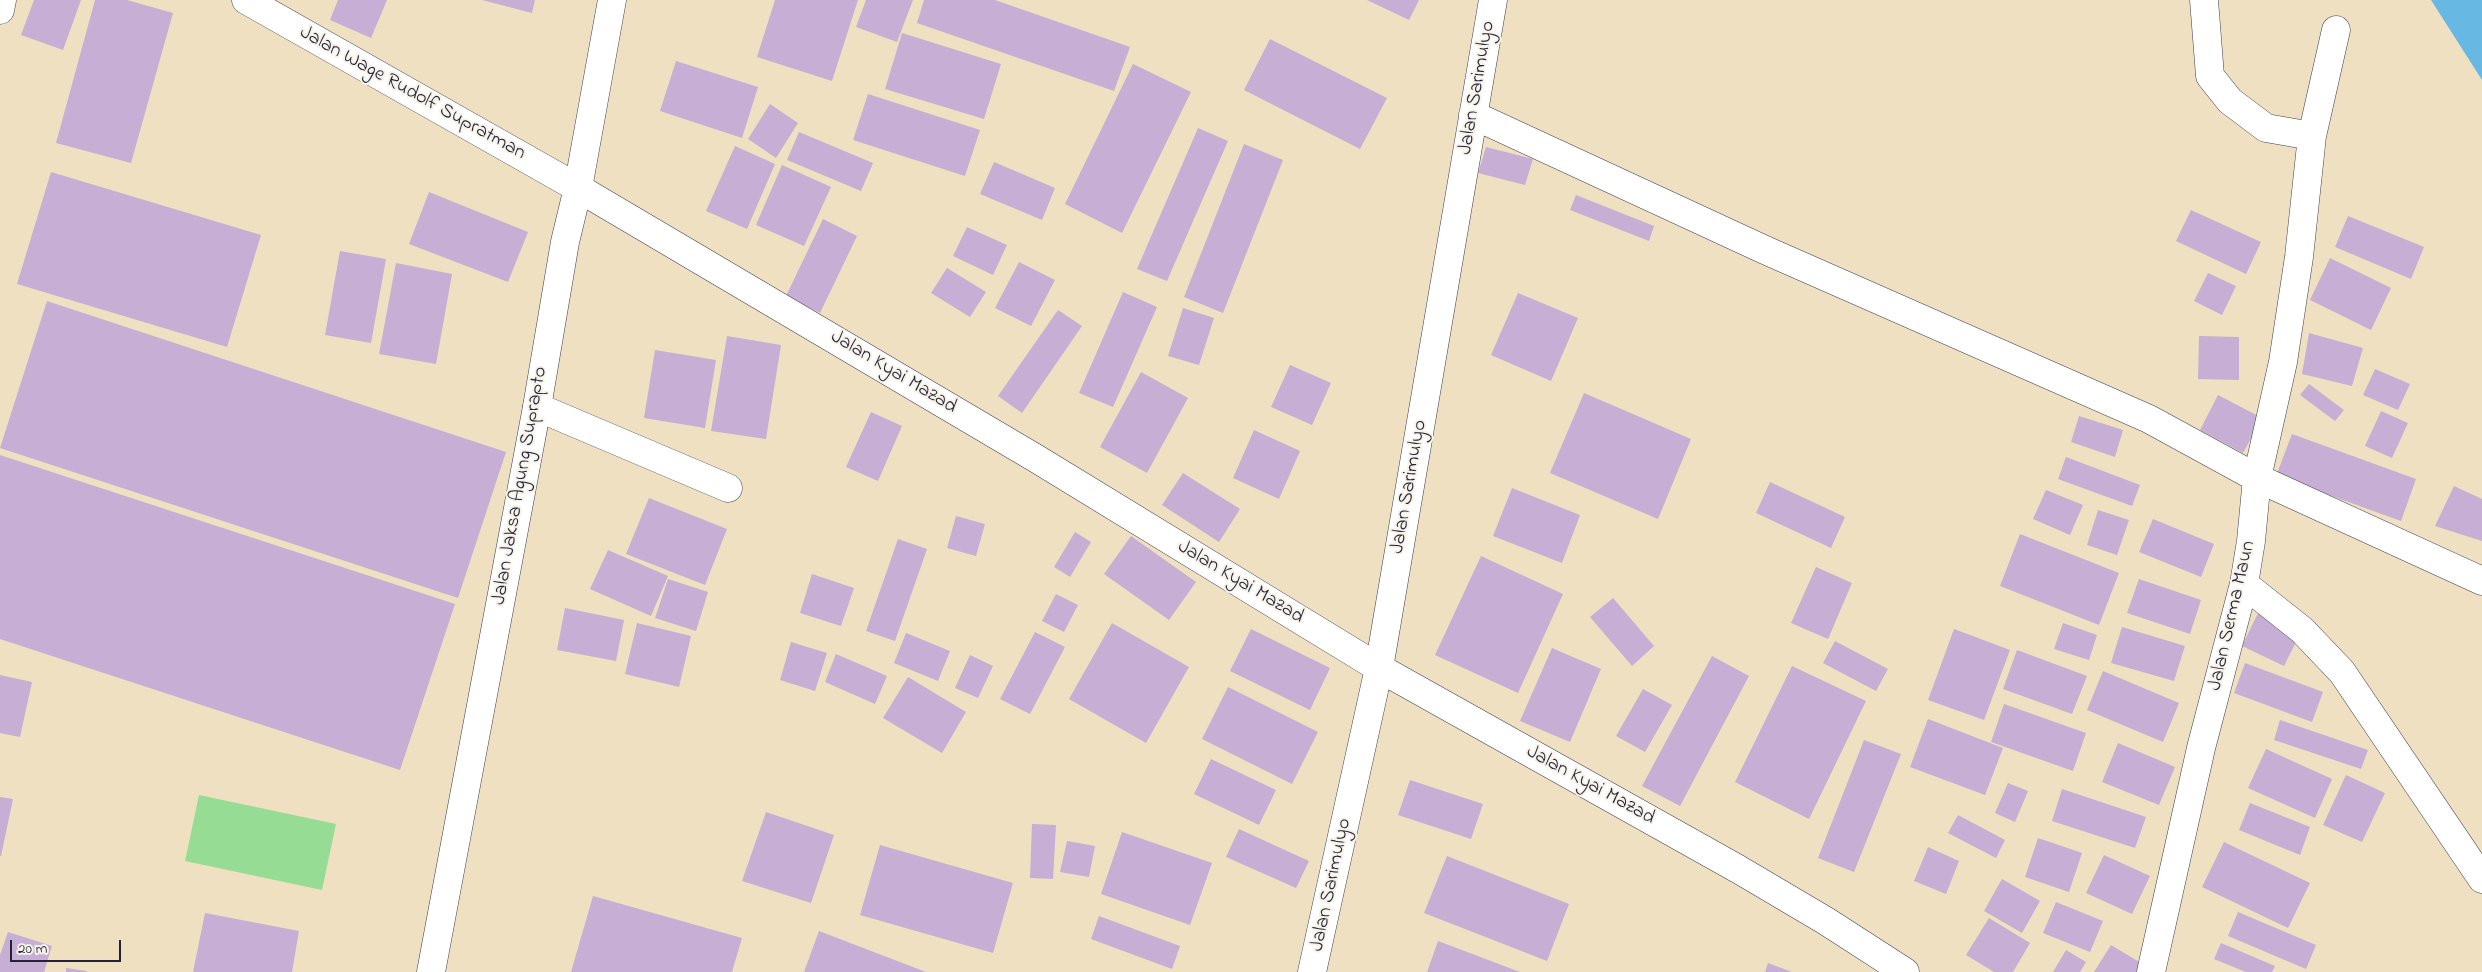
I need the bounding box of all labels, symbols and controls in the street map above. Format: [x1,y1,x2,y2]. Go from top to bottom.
street label: Jalan Sarimulyo [1454,19,1502,157]
street label: Jalan Wage Rudolf Supratman [295,22,529,166]
street label: Jalan Kyai Mazad [825,326,961,420]
street label: Jalan Jaksa Agung Suprapto [488,365,554,607]
street label: Jalan Sarimulyo [1386,418,1434,556]
street label: Jalan Kyai Mazad [1172,536,1308,630]
street label: Jalan Serma Maun [2204,539,2262,693]
street label: Jalan Kyai Mazad [1522,741,1658,831]
street label: Jalan Sarimulyo [1306,816,1358,954]
scale bar [12,930,124,962]
text: 20 m [18,938,47,960]

